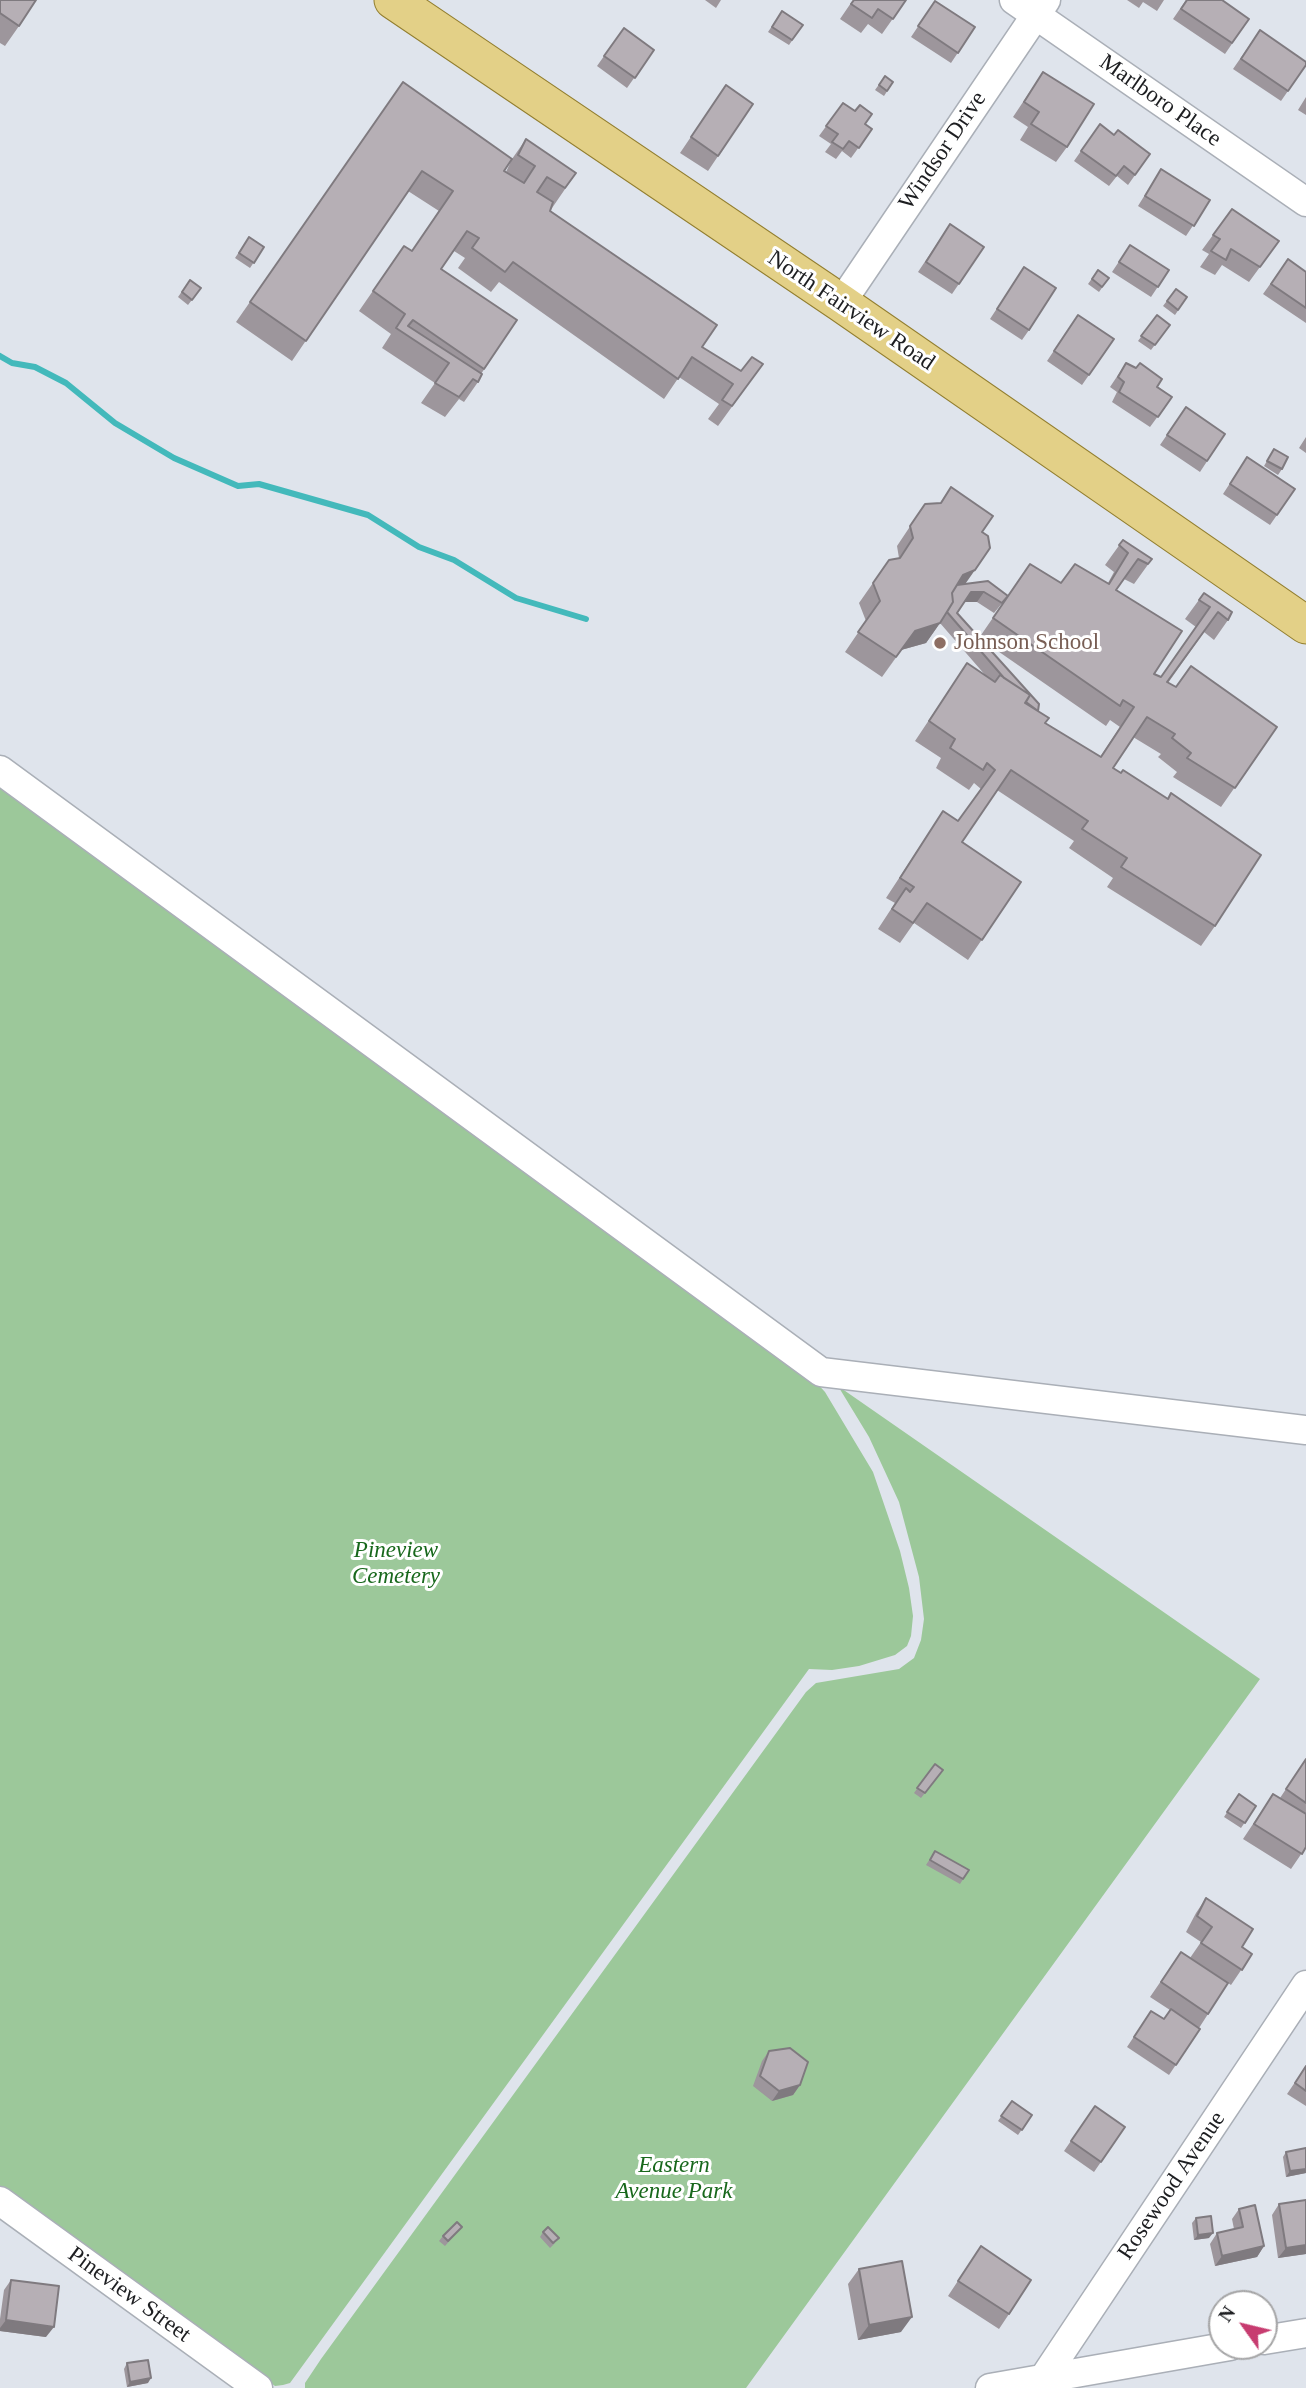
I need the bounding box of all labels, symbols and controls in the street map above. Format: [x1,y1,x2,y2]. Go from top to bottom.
street label: Marlboro Place [1094,49,1226,153]
street label: Windsor Drive [893,87,993,215]
street label: North Fairview Road [762,245,940,377]
place label: Johnson School [954,629,1099,657]
marker: Johnson School [932,635,948,651]
park label: Pineview Cemetery [352,1537,440,1591]
street label: Rosewood Avenue [1112,2107,1232,2265]
park label: Eastern Avenue Park [616,2152,732,2206]
street label: Pineview Street [62,2241,196,2349]
north arrow [1208,2290,1278,2360]
text: N [1214,2303,1239,2326]

